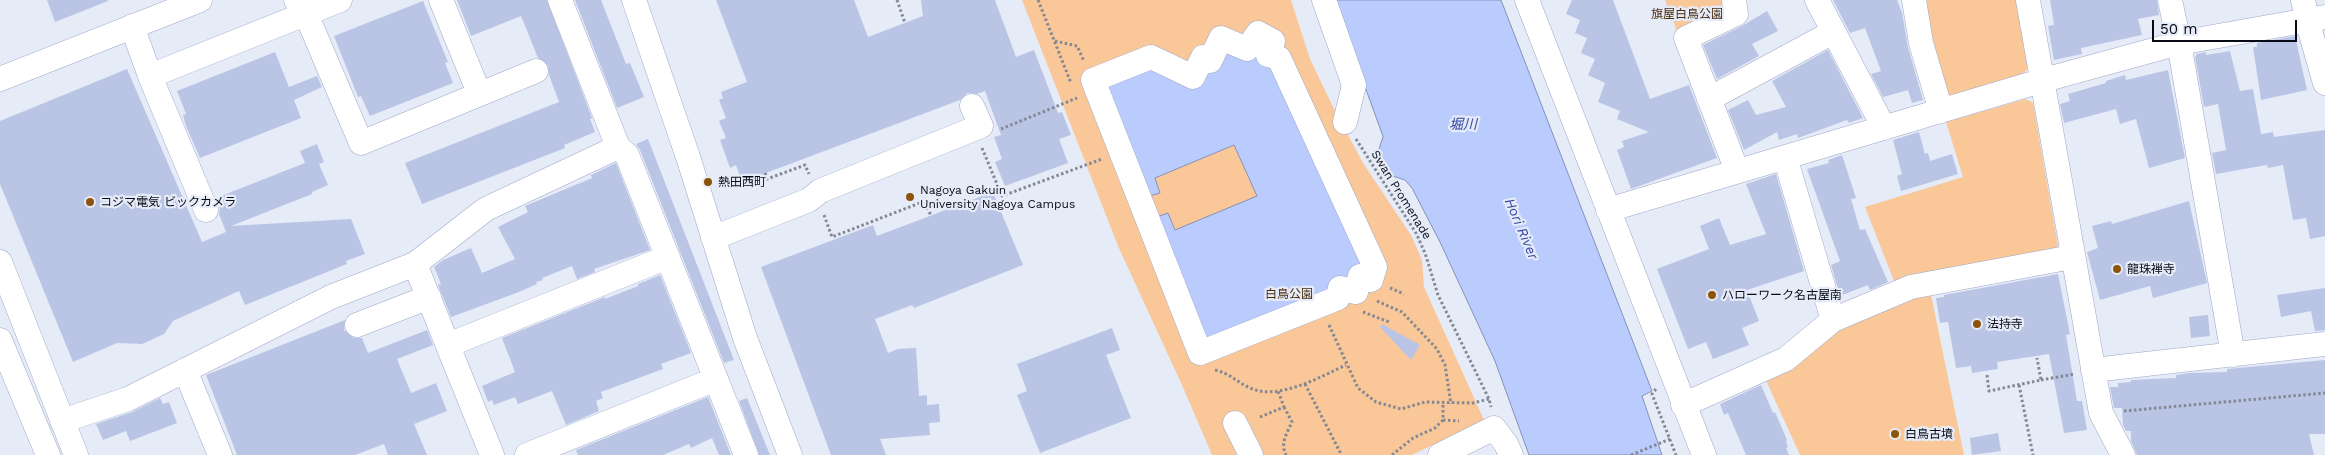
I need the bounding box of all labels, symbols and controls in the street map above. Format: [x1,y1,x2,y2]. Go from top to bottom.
park label: 旗屋白鳥公園 [1651,7,1723,21]
scale bar [2155,10,2300,42]
text: 50 m [2160,20,2197,38]
water label: 堀川 [1449,117,1477,133]
street label: Swan Promenade [1368,148,1434,242]
place label: 熱田西町 [718,175,766,189]
marker: 熱田西町 [702,176,714,188]
place label: Nagoya Gakuin University Nagoya Campus [920,183,1075,211]
marker: Nagoya Gakuin University Nagoya Campus [904,191,916,203]
place label: コジマ電気 ビックカメラ [100,195,236,209]
marker: コジマ電気 ビックカメラ [84,196,96,208]
water label: Hori River [1501,196,1541,262]
place label: 龍珠禅寺 [2127,262,2175,276]
marker: 龍珠禅寺 [2111,263,2123,275]
park label: 白鳥公園 [1265,287,1313,301]
place label: ハローワーク名古屋南 [1722,288,1842,302]
marker: ハローワーク名古屋南 [1706,289,1718,301]
place label: 法持寺 [1987,317,2023,331]
marker: 法持寺 [1971,318,1983,330]
place label: 白鳥古墳 [1905,427,1953,441]
marker: 白鳥古墳 [1889,428,1901,440]

